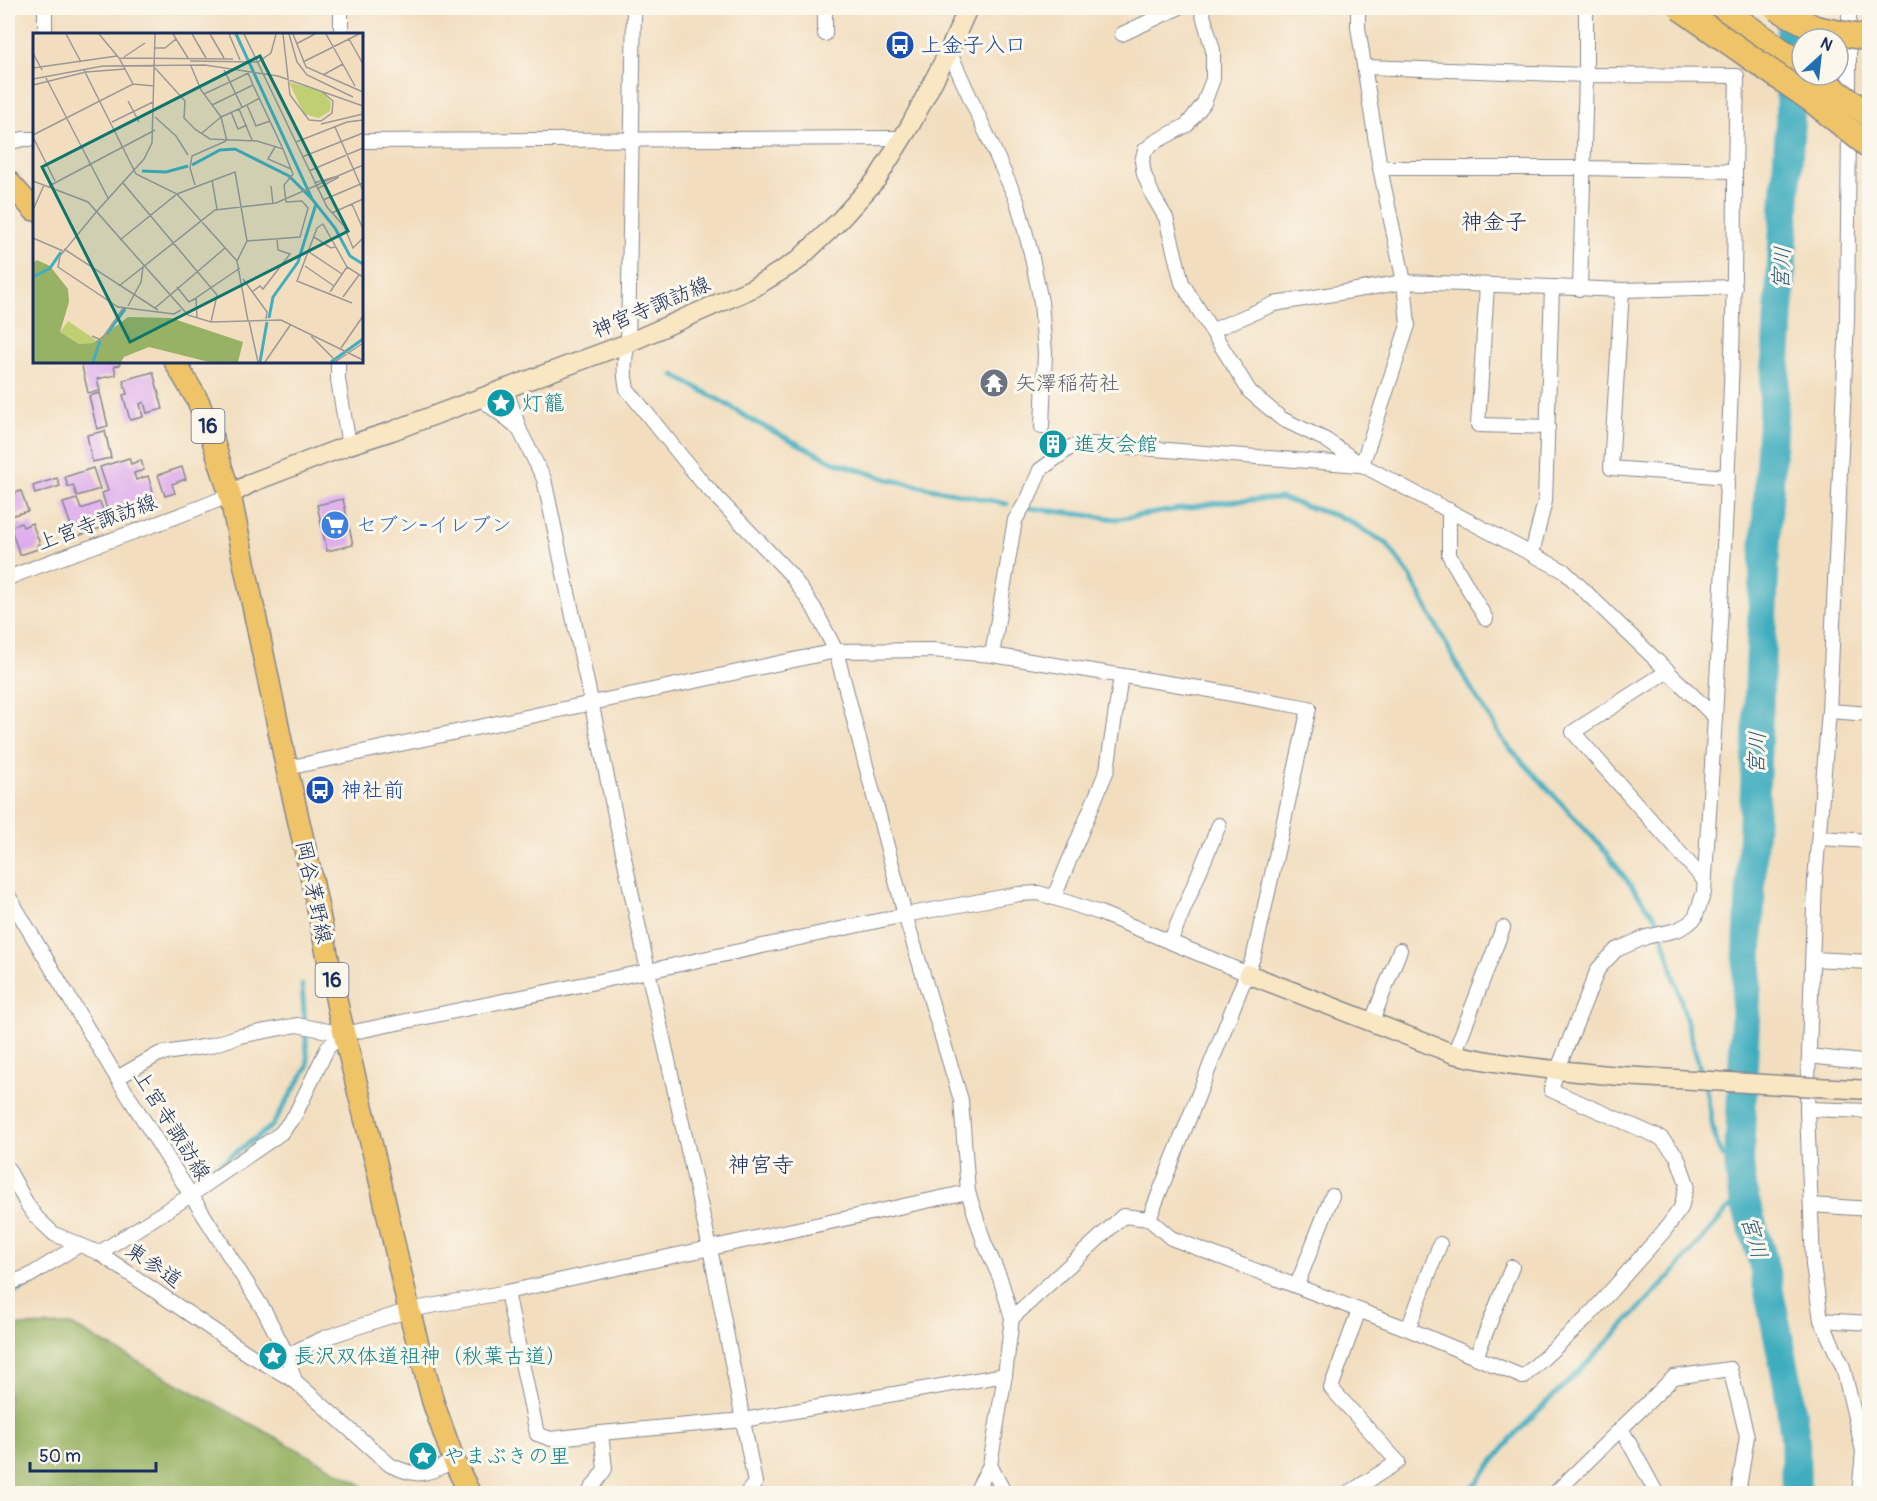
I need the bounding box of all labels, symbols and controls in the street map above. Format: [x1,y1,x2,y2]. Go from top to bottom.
north arrow [1790,27,1850,87]
bus stop icon: 上金子入口 [884,29,916,61]
place label: 上金子入口 [921,32,1026,59]
inset map [33,33,363,363]
text: N [1817,33,1836,56]
district label: 神金子 [1461,208,1527,236]
water label: 宮川 [1767,245,1797,291]
street label: 神宮寺諏訪線 [588,270,714,345]
temple icon: 矢澤稲荷社 [978,367,1010,399]
place label: 矢澤稲荷社 [1015,370,1120,397]
place icon: 灯籠 [485,387,517,419]
place label: 灯籠 [522,390,564,417]
road number: 16 [192,409,224,443]
building icon: 進友会館 [1037,428,1069,460]
place label: 進友会館 [1074,431,1158,458]
street label: 上宮寺諏訪線 [33,488,161,557]
supermarket icon: セブン-イレブン [319,509,351,541]
place label: セブン-イレブン [356,512,512,539]
water label: 宮川 [1742,731,1772,776]
bus stop icon: 神社前 [304,774,336,806]
place label: 神社前 [341,777,404,804]
street label: 岡谷茅野線 [289,838,338,946]
road number: 16 [316,963,348,997]
street label: 上宮寺諏訪線 [127,1065,216,1186]
district label: 神宮寺 [728,1151,794,1179]
water label: 宮川 [1735,1212,1774,1262]
street label: 東参道 [120,1237,187,1294]
place icon: 長沢双体道祖神（秋葉古道） [257,1340,289,1372]
place label: 長沢双体道祖神（秋葉古道） [294,1343,567,1370]
scale bar [30,1435,156,1473]
place icon: やまぶきの里 [407,1440,439,1472]
place label: やまぶきの里 [444,1443,570,1470]
text: 50 m [39,1445,81,1468]

